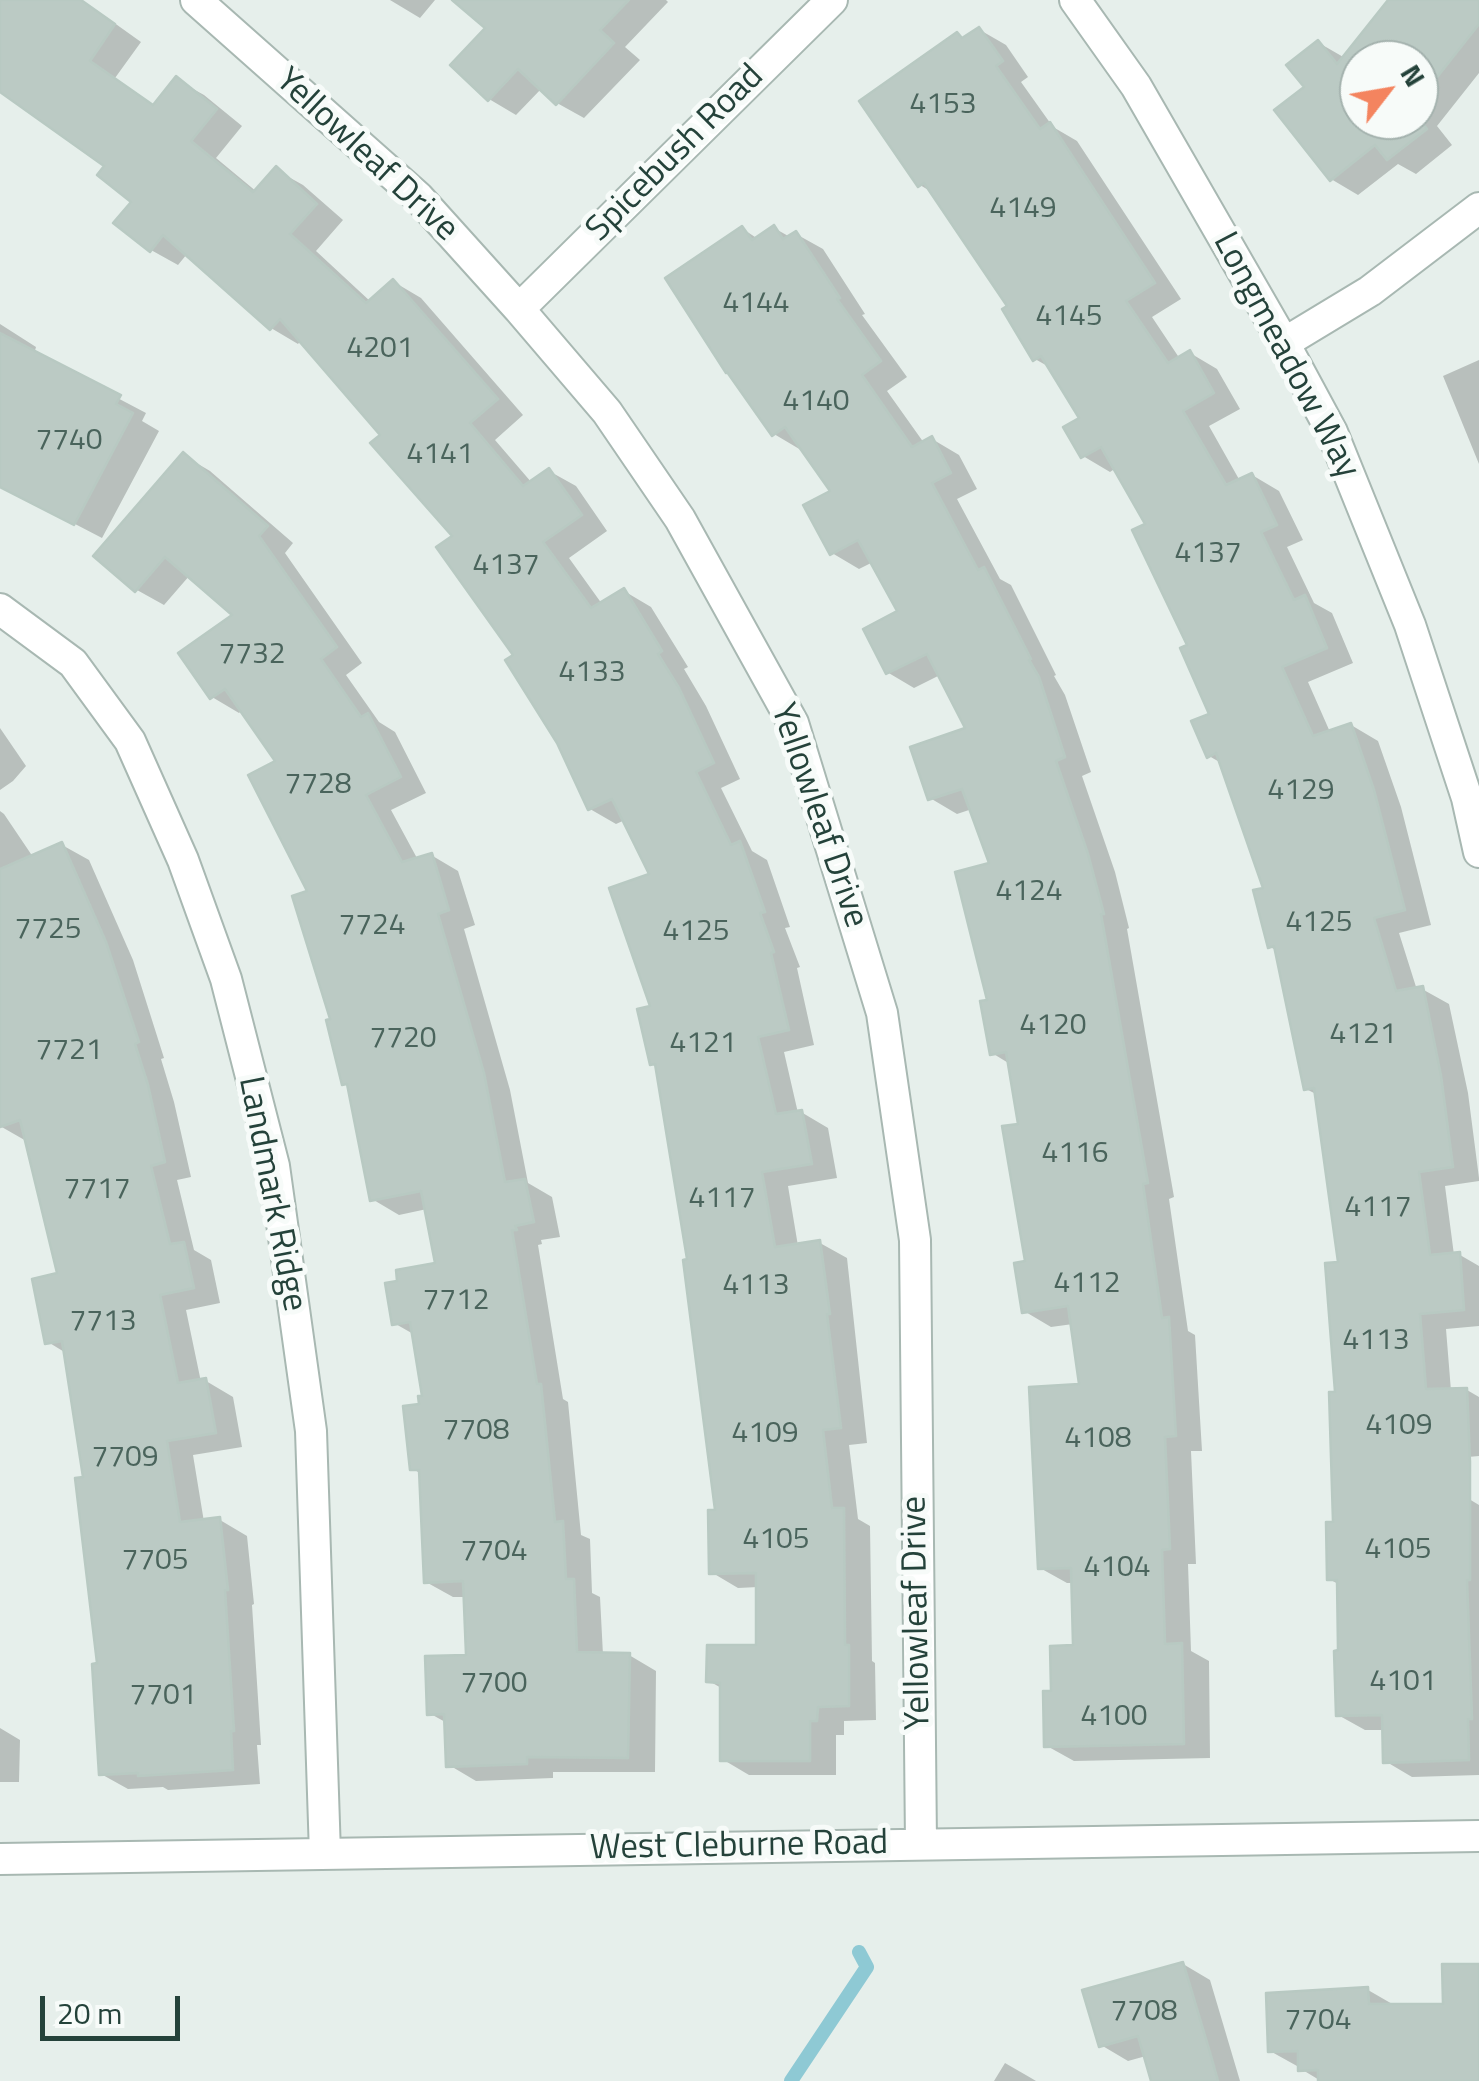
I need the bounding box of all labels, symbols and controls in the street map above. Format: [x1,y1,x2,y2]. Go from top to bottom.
north arrow [1339,40,1439,140]
text: N [1390,56,1437,95]
street label: Spicebush Road [579,57,773,251]
street label: Yellowleaf Drive [266,61,466,251]
house number: 4153 [909,88,977,124]
house number: 4149 [989,192,1057,228]
street label: Longmeadow Way [1203,226,1367,486]
house number: 4144 [722,287,790,323]
house number: 4145 [1035,300,1103,336]
house number: 4201 [346,332,414,368]
house number: 4140 [782,385,850,421]
house number: 7740 [35,424,103,460]
house number: 4141 [406,438,474,474]
house number: 4137 [1174,537,1242,573]
house number: 4137 [472,549,540,585]
house number: 7732 [218,638,286,674]
house number: 4133 [558,656,626,692]
street label: Yellowleaf Drive [760,698,876,934]
house number: 7728 [284,768,352,804]
house number: 4129 [1267,774,1335,810]
house number: 4124 [995,875,1063,911]
house number: 4125 [1285,906,1353,942]
house number: 7724 [338,909,406,945]
house number: 7725 [14,913,82,949]
house number: 4125 [662,915,730,951]
house number: 4120 [1019,1009,1087,1045]
house number: 4121 [1329,1018,1397,1054]
house number: 7720 [369,1022,437,1058]
house number: 4121 [669,1027,737,1063]
house number: 7721 [35,1034,103,1070]
street label: Landmark Ridge [228,1073,314,1315]
house number: 4116 [1041,1137,1109,1173]
house number: 7717 [63,1173,131,1209]
house number: 4117 [688,1182,756,1218]
house number: 4117 [1344,1191,1412,1227]
house number: 4112 [1053,1267,1121,1303]
house number: 4113 [722,1269,790,1305]
house number: 7712 [422,1284,490,1320]
house number: 7713 [69,1305,137,1341]
house number: 4113 [1342,1324,1410,1360]
house number: 4109 [1365,1409,1433,1445]
house number: 7708 [442,1414,510,1450]
house number: 4109 [731,1417,799,1453]
house number: 4108 [1064,1422,1132,1458]
house number: 7709 [91,1441,159,1477]
street label: Yellowleaf Drive [895,1495,941,1731]
house number: 4105 [742,1523,810,1559]
house number: 4105 [1364,1533,1432,1569]
house number: 7704 [460,1535,528,1571]
house number: 7705 [121,1544,189,1580]
house number: 4104 [1083,1551,1151,1587]
house number: 4101 [1369,1665,1437,1701]
house number: 7700 [460,1667,528,1703]
house number: 7701 [129,1679,197,1715]
house number: 4100 [1080,1700,1148,1736]
street label: West Cleburne Road [590,1823,888,1871]
scale bar [45,1976,185,2038]
text: 20 m [57,1990,122,2036]
house number: 7708 [1110,1995,1178,2031]
house number: 7704 [1284,2004,1352,2040]

